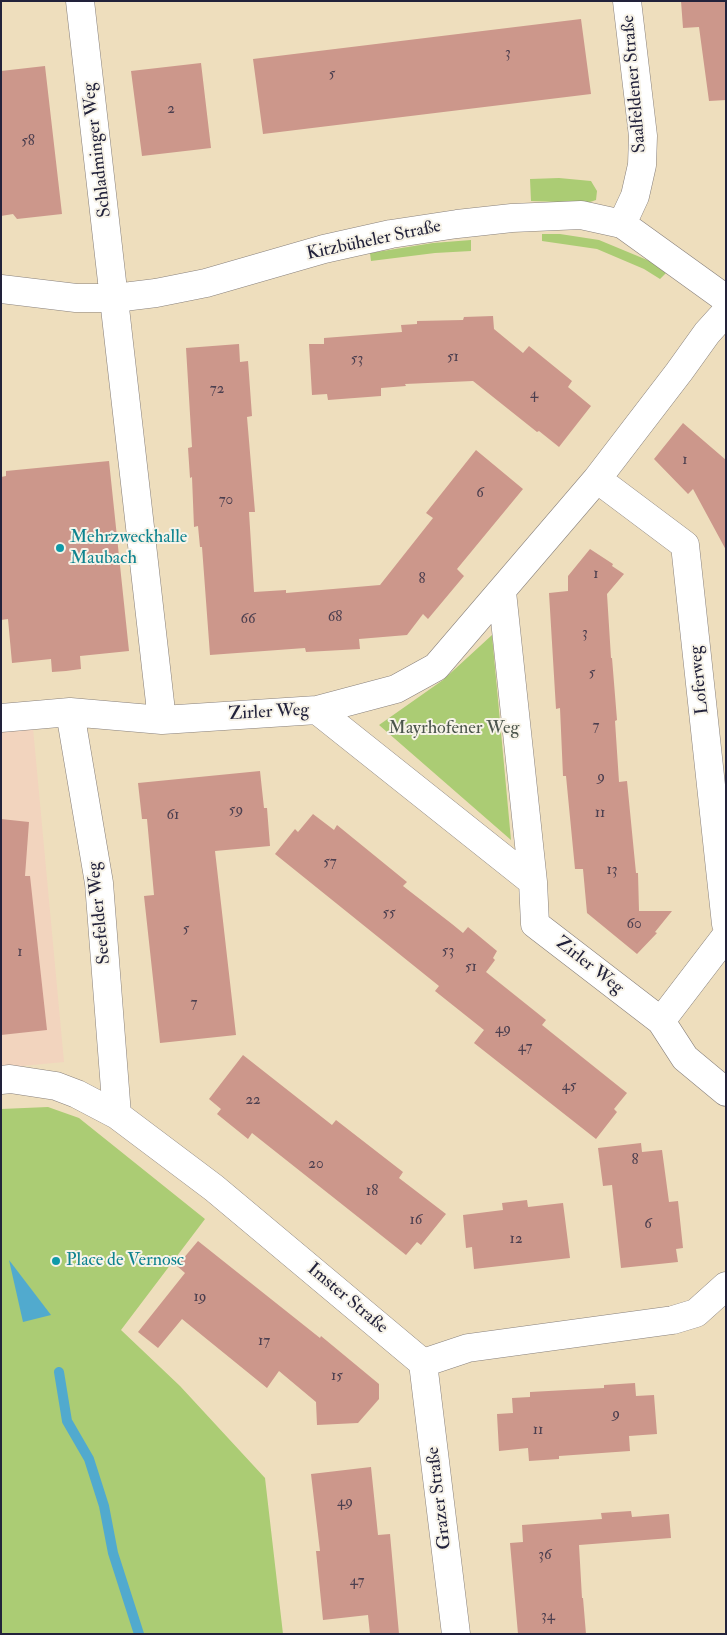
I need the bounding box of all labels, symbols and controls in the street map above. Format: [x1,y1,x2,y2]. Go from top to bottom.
street label: Saalfeldener Straße [618,14,652,154]
house number: 3 [505,45,511,63]
house number: 5 [329,66,335,84]
street label: Schladminger Weg [79,81,117,219]
house number: 2 [167,101,175,119]
house number: 58 [21,133,35,151]
street label: Kitzbüheler Straße [305,216,443,266]
house number: 51 [447,349,459,367]
house number: 53 [351,351,363,369]
house number: 72 [210,381,224,399]
house number: 4 [530,386,538,404]
house number: 1 [682,452,688,470]
house number: 6 [476,485,484,503]
house number: 70 [219,492,233,510]
place label: Mehrzweckhalle Maubach [70,527,187,570]
marker: Mehrzweckhalle Maubach [54,542,66,554]
house number: 1 [593,566,599,584]
house number: 8 [418,571,426,589]
house number: 68 [328,609,342,627]
house number: 66 [240,611,256,629]
house number: 3 [582,625,588,643]
street label: Loferweg [686,645,714,715]
house number: 5 [589,665,595,683]
street label: Zirler Weg [228,700,310,726]
park label: Mayrhofener Weg [389,718,519,740]
house number: 7 [593,718,599,736]
house number: 9 [597,769,605,787]
house number: 59 [229,802,243,820]
house number: 11 [595,805,605,823]
house number: 61 [167,807,179,825]
house number: 57 [323,854,337,872]
street label: Seefelder Weg [84,861,116,965]
house number: 13 [606,862,618,880]
house number: 55 [382,905,396,923]
house number: 60 [626,916,642,934]
house number: 5 [183,921,189,939]
street label: Zirler Weg [551,933,627,999]
house number: 53 [442,943,454,961]
house number: 1 [17,944,23,962]
house number: 51 [465,959,477,977]
house number: 7 [191,995,197,1013]
house number: 49 [495,1021,511,1039]
house number: 47 [518,1039,532,1057]
house number: 45 [562,1078,576,1096]
house number: 22 [245,1092,261,1110]
house number: 8 [631,1152,639,1170]
house number: 20 [308,1156,324,1174]
house number: 18 [366,1183,378,1201]
house number: 16 [410,1212,422,1230]
house number: 6 [644,1216,652,1234]
house number: 12 [510,1231,522,1249]
place label: Place de Vernosc [66,1250,184,1272]
marker: Place de Vernosc [50,1255,62,1267]
street label: Imster Straße [302,1259,392,1339]
house number: 19 [194,1289,206,1307]
house number: 17 [258,1333,270,1351]
house number: 15 [331,1368,343,1386]
house number: 9 [612,1406,620,1424]
house number: 11 [533,1422,543,1440]
street label: Grazer Straße [423,1445,457,1551]
house number: 49 [337,1494,353,1512]
house number: 36 [538,1547,552,1565]
house number: 47 [350,1573,364,1591]
house number: 34 [541,1608,555,1626]

